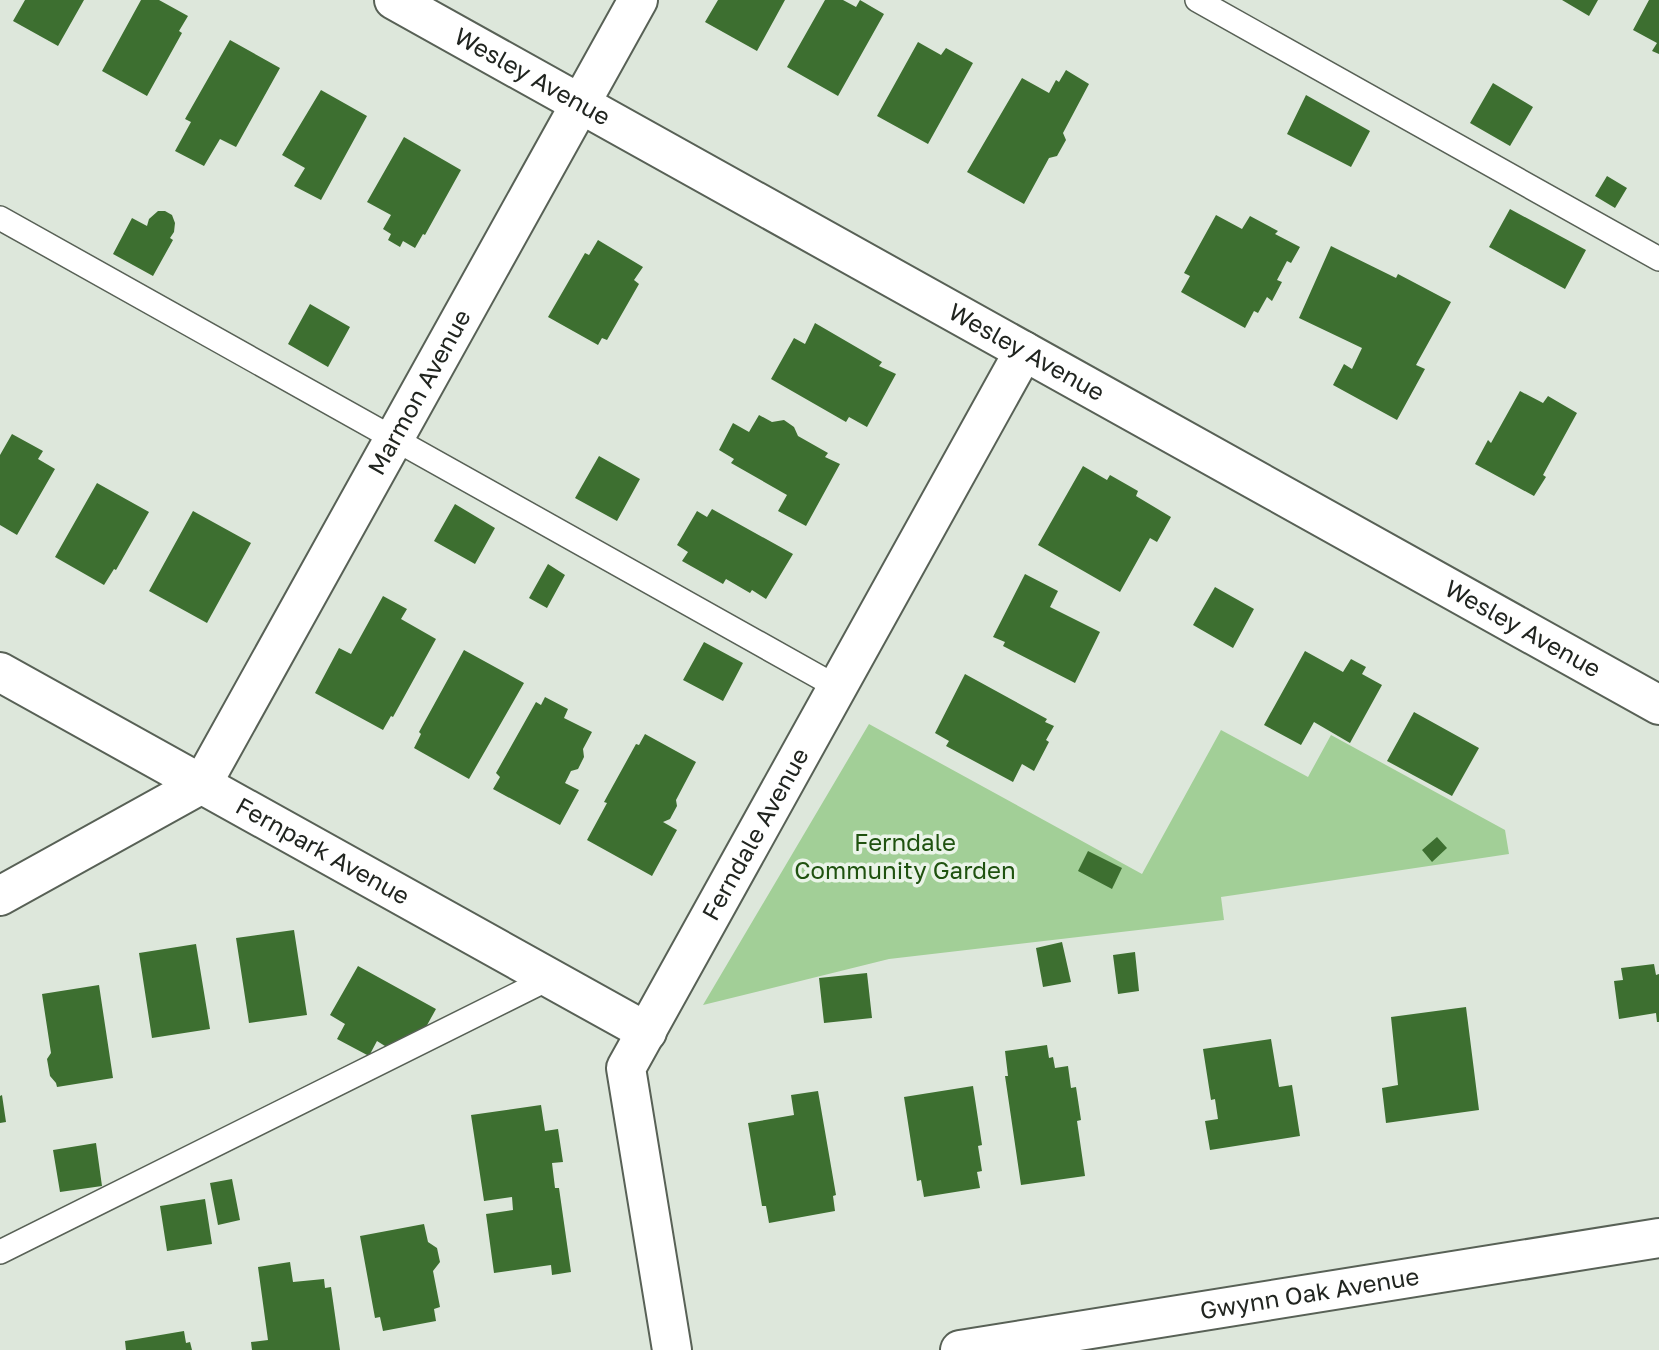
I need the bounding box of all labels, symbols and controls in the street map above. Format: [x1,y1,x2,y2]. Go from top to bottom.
street label: Wesley Avenue [450,21,616,131]
street label: Wesley Avenue [944,296,1110,406]
street label: Marmon Avenue [361,304,476,479]
street label: Wesley Avenue [1440,573,1606,683]
street label: Ferndale Avenue [695,742,814,925]
street label: Fernpark Avenue [231,790,415,910]
park label: Ferndale Community Garden [794,827,1016,884]
street label: Gwynn Oak Avenue [1198,1261,1421,1324]

